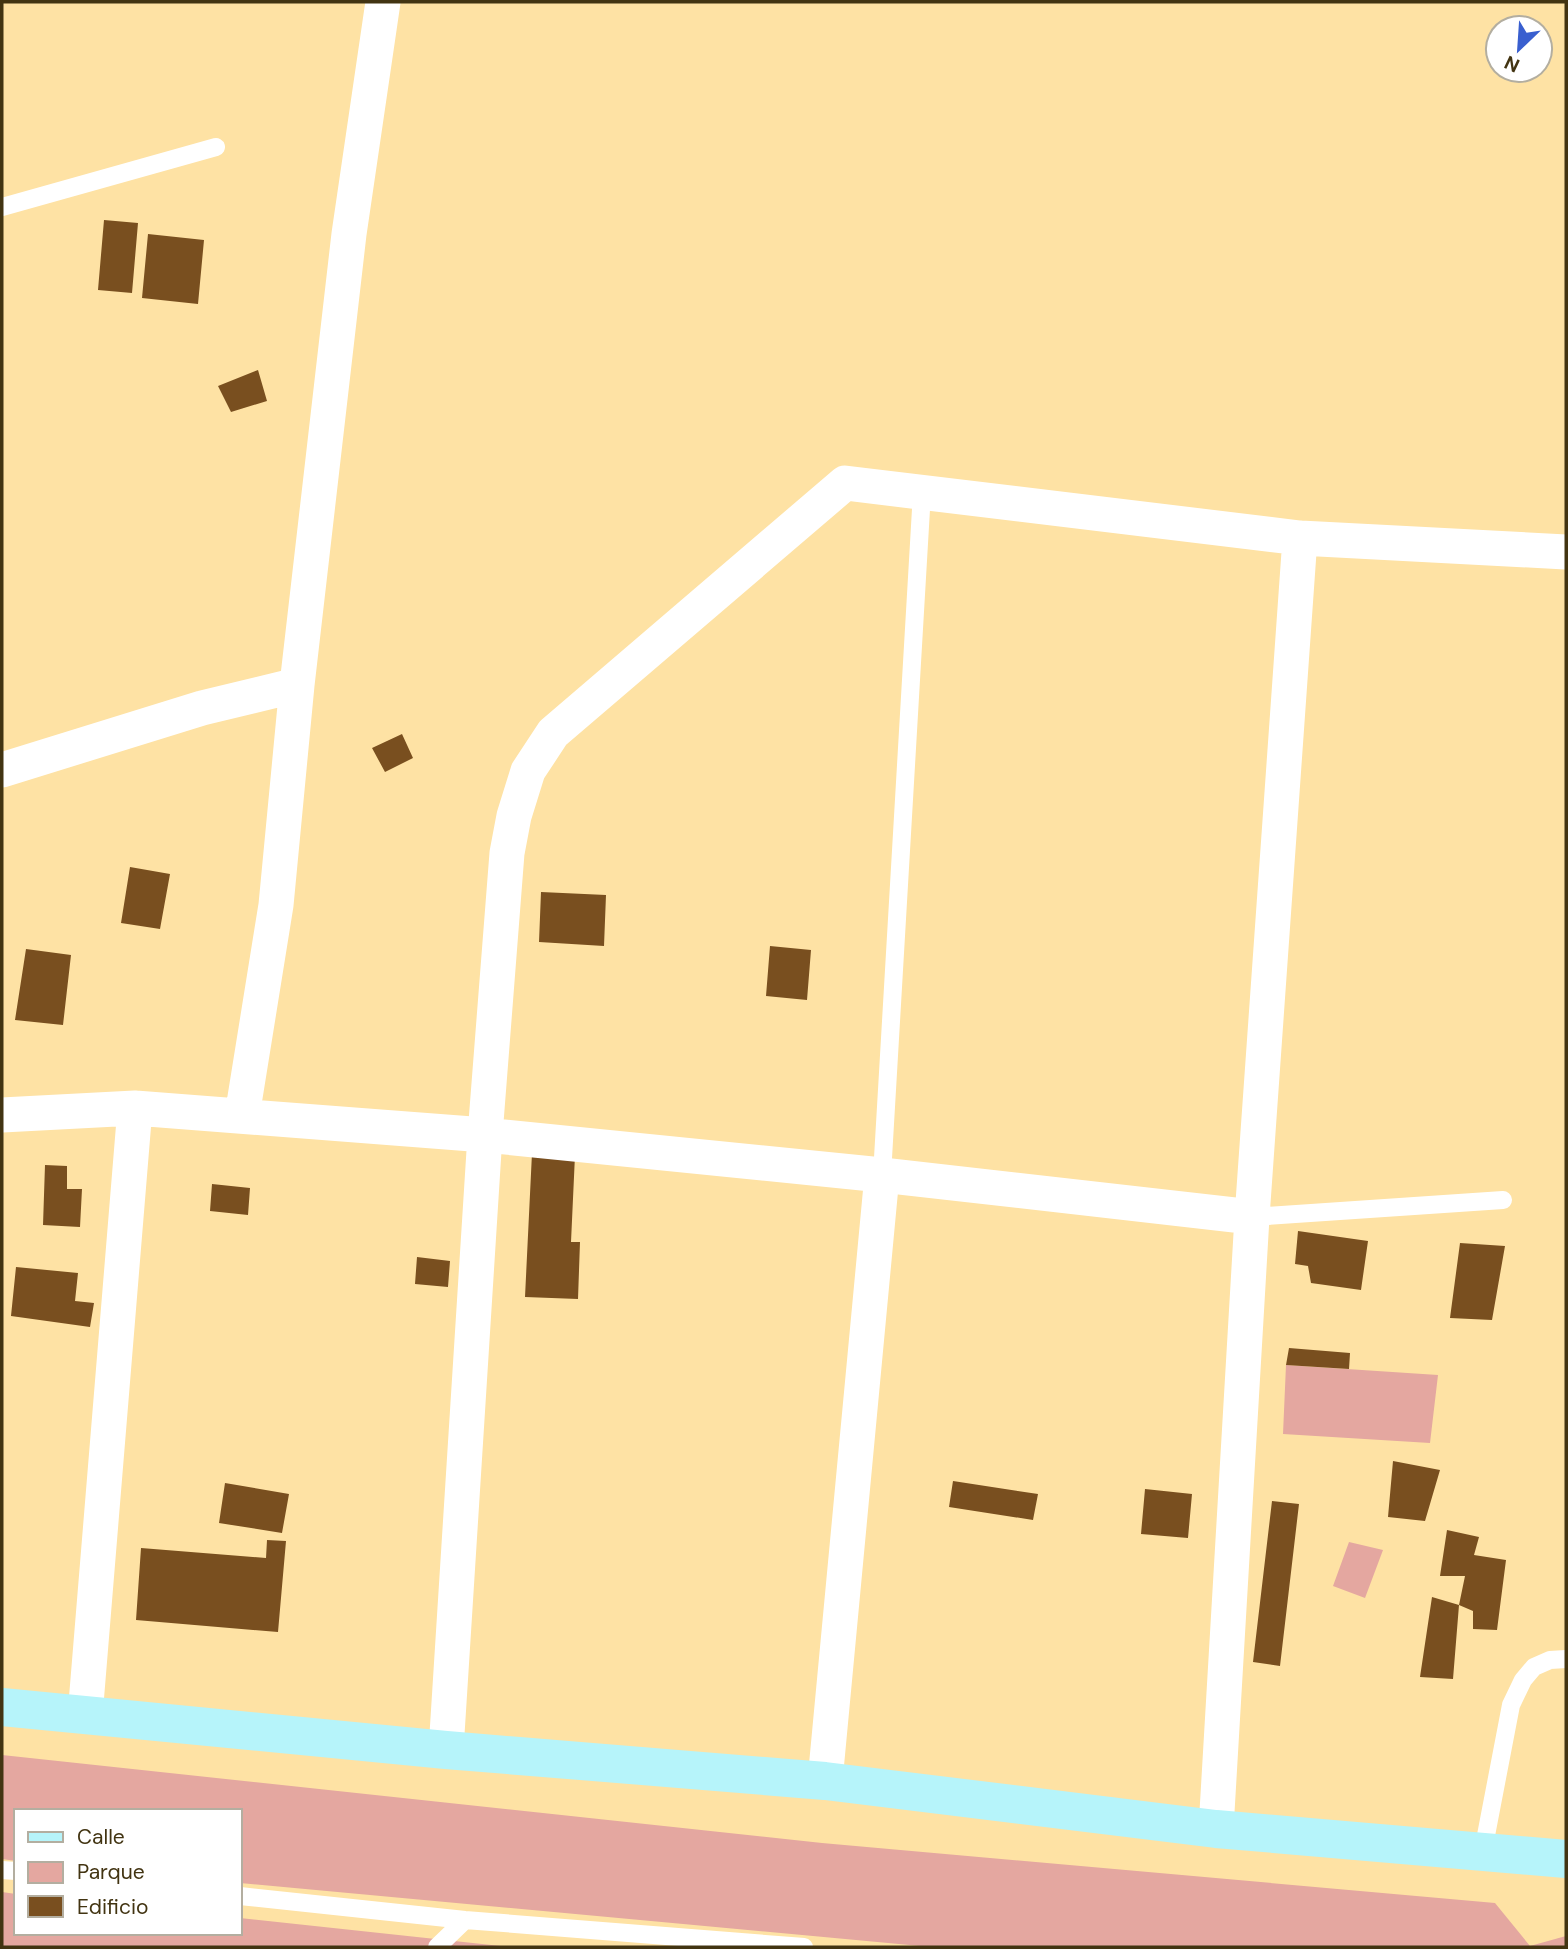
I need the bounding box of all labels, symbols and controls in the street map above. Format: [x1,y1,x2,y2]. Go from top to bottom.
north arrow [1484,14,1554,84]
text: N [1500,50,1524,78]
legend [14,1809,242,1935]
text: Calle [77,1823,125,1851]
text: Parque [77,1858,145,1886]
text: Edificio [77,1893,148,1921]

